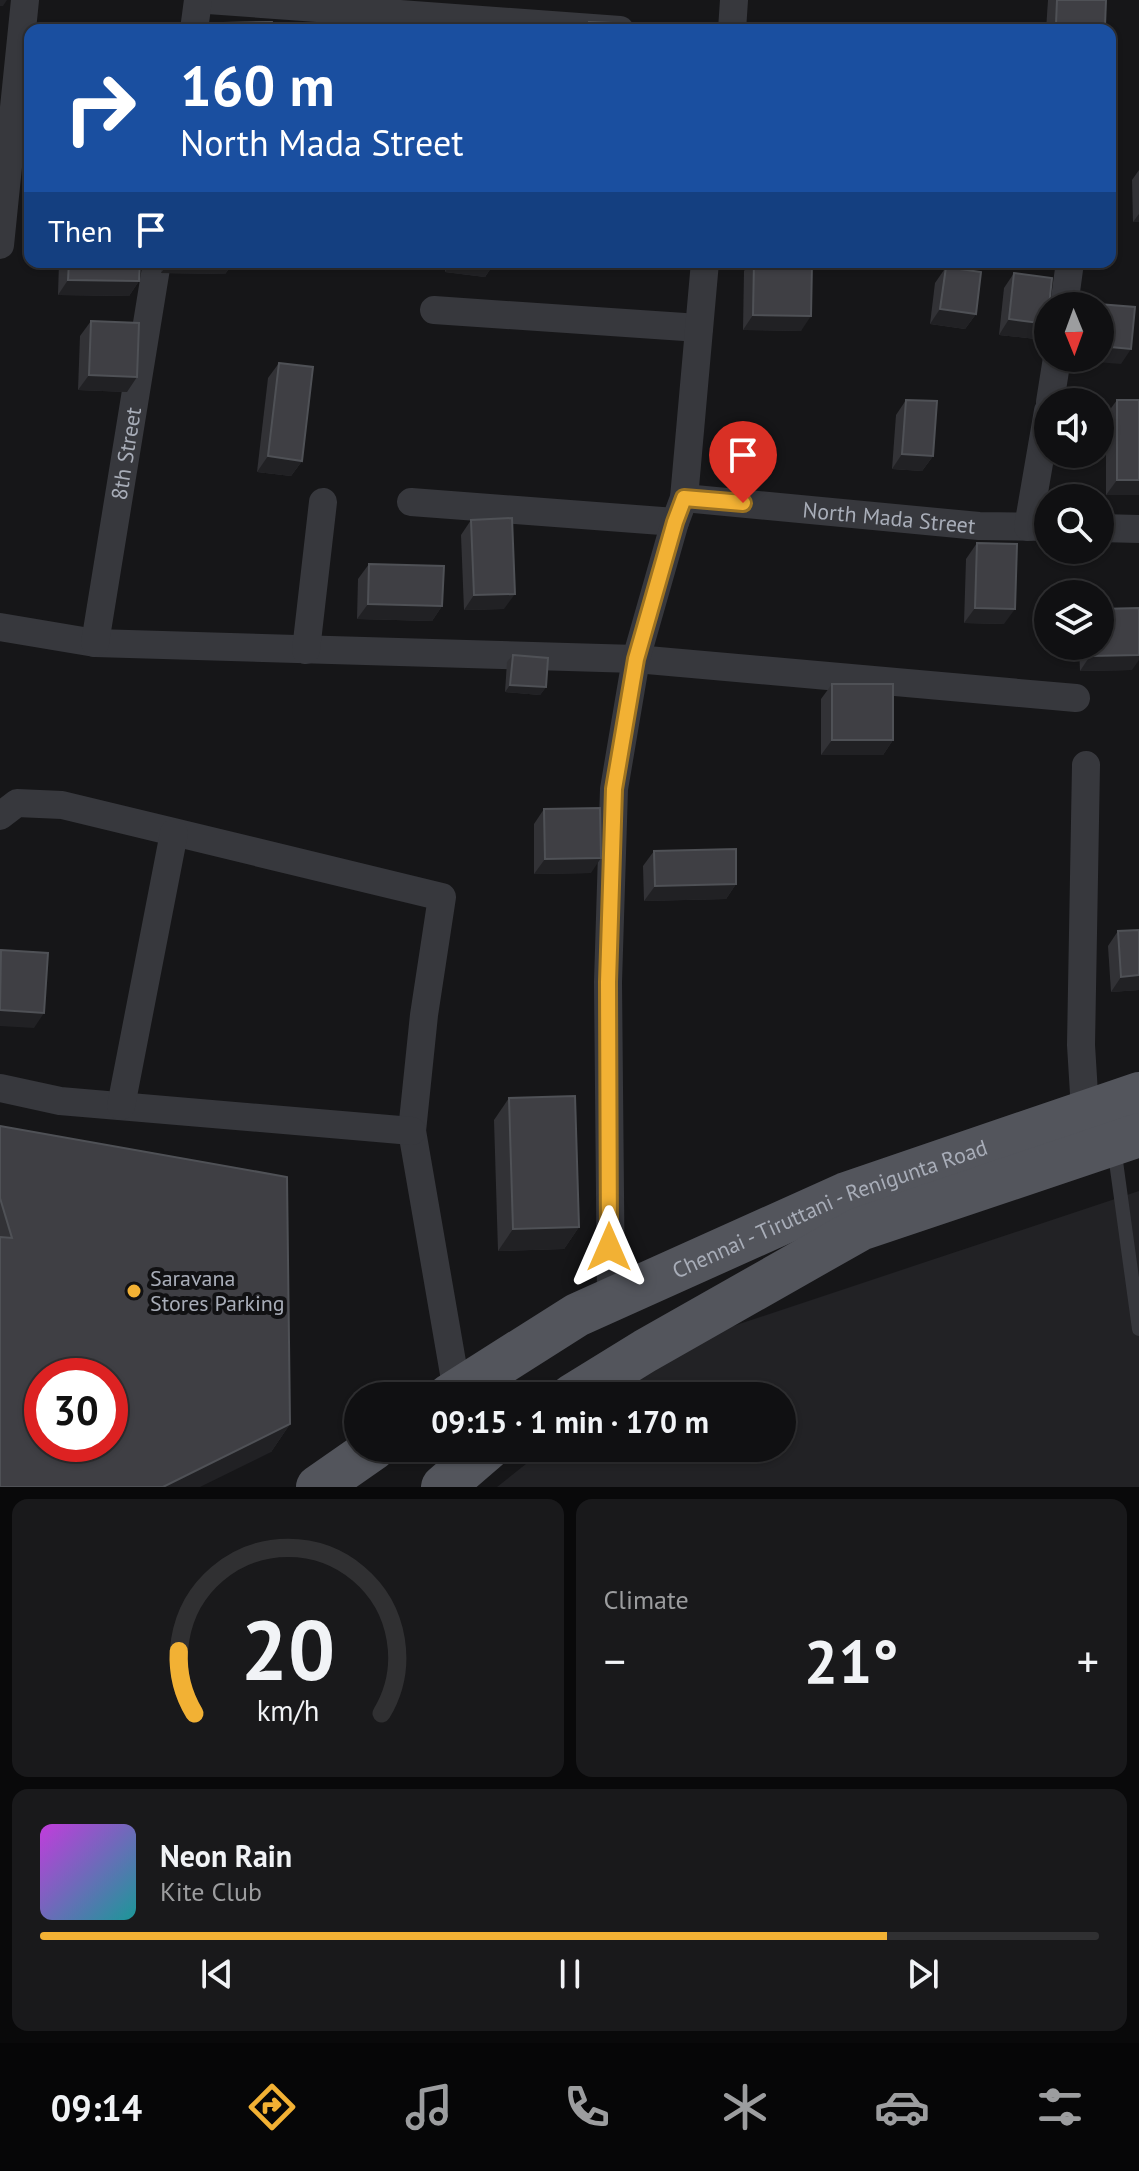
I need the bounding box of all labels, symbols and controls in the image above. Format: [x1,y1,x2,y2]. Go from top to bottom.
text: 160 m [180,49,335,121]
icon: right [48,56,152,160]
text: North Mada Street [180,119,463,166]
icon: arrive [129,208,173,252]
text: Then [48,211,113,250]
north arrow [1034,292,1114,372]
map controls [1034,292,1114,660]
button: sound [1034,388,1114,468]
street label: 8th Street [105,405,147,502]
pin [709,421,777,503]
icon: arrive [721,433,765,477]
button: search [1034,484,1114,564]
street label: North Mada Street [801,495,977,540]
button: layers [1034,580,1114,660]
street label: Chennai - Tiruttani - Renigunta Road [668,1133,991,1284]
position arrow [567,1205,651,1289]
place label: Saravana Stores Parking [150,1264,285,1317]
marker: Saravana Stores Parking [125,1282,143,1300]
speed limit sign: 30 [24,1358,128,1462]
text: 09:15 · 1 min · 170 m [431,1402,709,1441]
text: Climate [604,1583,689,1616]
text: 20 [241,1595,335,1703]
text: 21° [804,1622,898,1700]
text: − [604,1632,626,1689]
text: + [1077,1632,1099,1689]
text: km/h [256,1692,319,1729]
text: Neon Rain [160,1836,292,1875]
text: Kite Club [160,1875,262,1908]
icon: previous [195,1952,239,1996]
icon: pause [548,1952,592,1996]
icon: next [901,1952,945,1996]
icon: directions [244,2079,300,2135]
icon: music [401,2079,457,2135]
icon: phone [559,2079,615,2135]
icon: climate [717,2079,773,2135]
icon: car [874,2079,930,2135]
icon: filters [1032,2079,1088,2135]
text: 09:14 [51,2084,142,2131]

